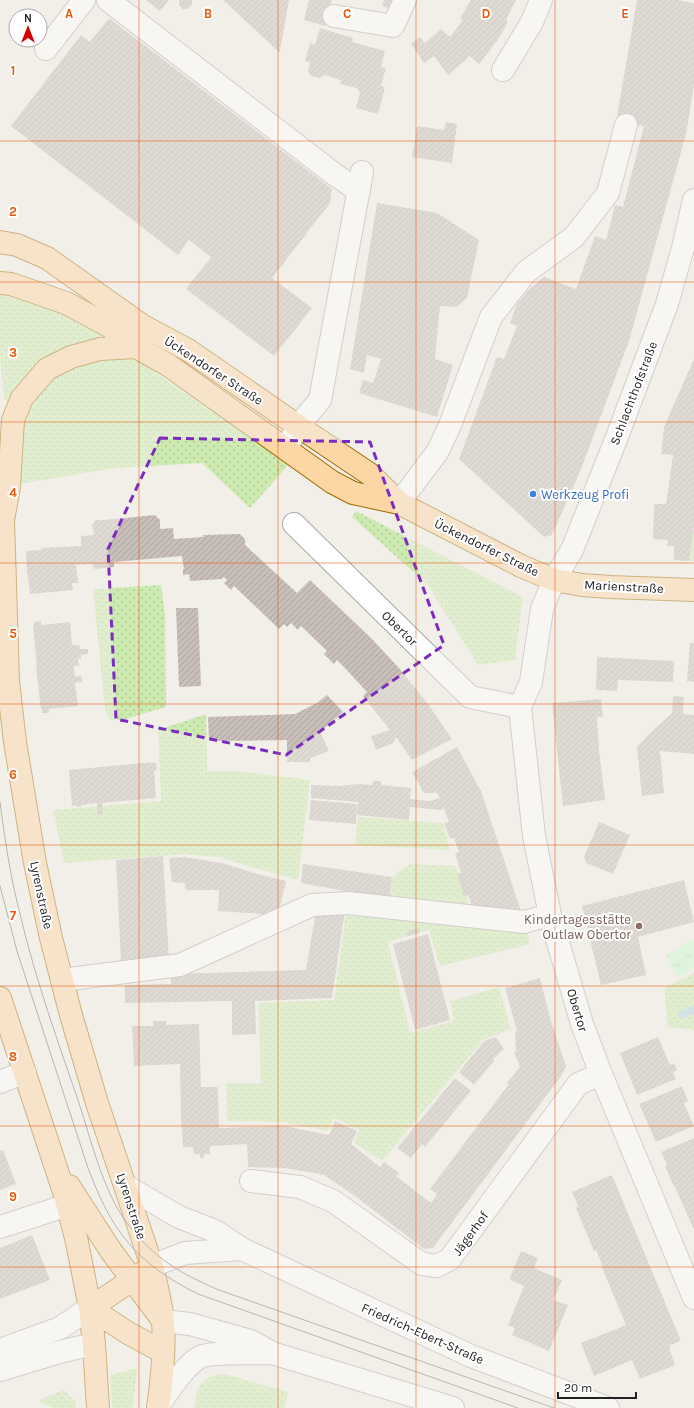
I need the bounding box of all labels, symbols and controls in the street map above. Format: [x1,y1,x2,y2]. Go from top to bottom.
text: A [65,6,73,21]
text: B [204,6,212,21]
text: C [343,6,351,21]
text: D [482,6,491,21]
text: E [621,6,629,21]
north arrow [8,8,48,48]
text: N [24,12,32,25]
text: 1 [11,63,15,78]
text: 2 [9,204,17,219]
street label: Ückendorfer Straße [162,332,267,408]
street label: Schlachthofstraße [607,339,660,447]
text: 3 [9,345,17,360]
text: 4 [9,485,17,500]
place label: Werkzeug Profi [541,487,629,502]
marker: Werkzeug Profi [528,489,538,499]
street label: Ückendorfer Straße [432,515,542,579]
street label: Marienstraße [584,577,664,596]
street label: Obertor [379,608,421,649]
text: 5 [9,626,17,641]
text: 6 [9,767,17,782]
street label: Lyrenstraße [27,860,56,931]
text: 7 [10,908,17,923]
place label: Kindertagesstätte Outlaw Obertor [524,912,631,942]
marker: Kindertagesstätte Outlaw Obertor [634,921,644,931]
street label: Obertor [564,987,591,1034]
text: 8 [9,1049,17,1064]
street label: Lyrenstraße [114,1171,149,1242]
text: 9 [9,1189,17,1204]
street label: Jägerhof [449,1208,492,1258]
street label: Friedrich-Ebert-Straße [359,1300,487,1367]
scale bar [558,1374,636,1400]
text: 20 m [564,1381,592,1395]

